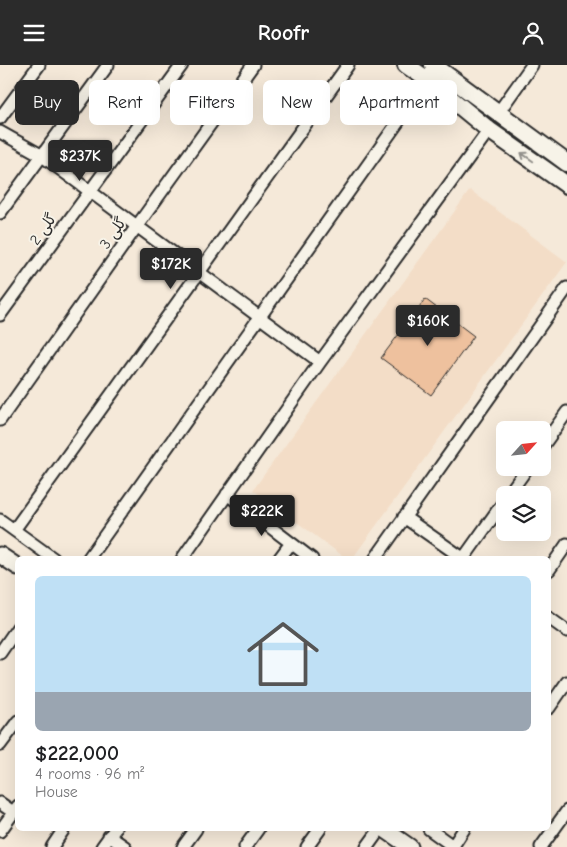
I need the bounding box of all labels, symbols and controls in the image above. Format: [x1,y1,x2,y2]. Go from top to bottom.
icon: menu [20,19,48,47]
icon: person [519,19,547,47]
text: Roofr [258,20,309,46]
chip: Buy [15,80,79,125]
chip: Rent [89,80,160,125]
chip: Filters [170,80,253,125]
chip: New [263,80,330,125]
chip: Apartment [340,80,457,125]
pin: $237K [45,139,115,182]
text: $237K [59,147,101,165]
one-way arrow [520,152,534,162]
street label: گلی 2 [26,210,61,249]
street label: گلی 3 [96,214,131,253]
pin: $172K [136,247,206,290]
text: $172K [151,255,191,273]
pin: $160K [393,305,463,347]
text: $160K [407,312,449,330]
north arrow [496,421,551,476]
map controls [496,421,551,541]
button: layers [496,486,551,541]
pin: $222K [227,495,297,537]
text: $222K [241,502,283,520]
icon: home [238,609,328,699]
text: $222,000 [35,741,119,765]
text: 4 rooms · 96 m² [35,765,144,783]
text: House [35,783,78,801]

